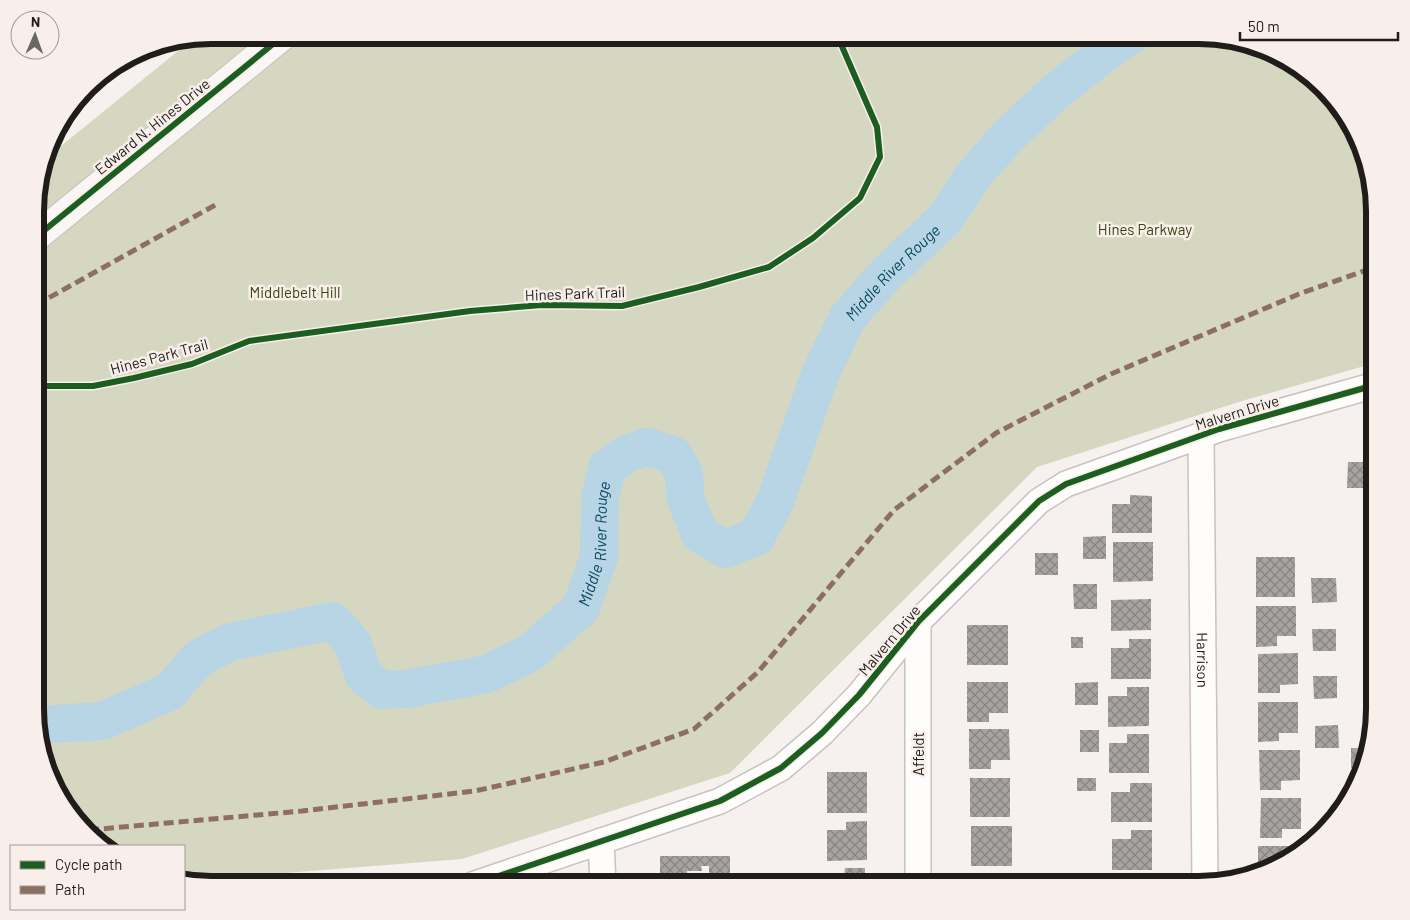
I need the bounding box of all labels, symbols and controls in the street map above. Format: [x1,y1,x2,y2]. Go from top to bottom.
north arrow [10,10,60,60]
scale bar [1240,10,1398,42]
text: N [31,13,40,30]
text: 50 m [1248,17,1280,35]
street label: Edward N. Hines Drive [91,74,213,178]
water label: Middle River Rouge [840,220,943,324]
park label: Hines Parkway [1098,220,1192,238]
street label: Hines Park Trail [525,282,625,304]
park label: Middlebelt Hill [250,283,340,301]
street label: Hines Park Trail [108,334,210,378]
street label: Malvern Drive [1193,391,1281,433]
water label: Middle River Rouge [573,479,613,609]
street label: Malvern Drive [854,601,924,679]
street label: Harrison [1194,632,1212,688]
street label: Affeldt [909,732,927,776]
legend [10,845,185,910]
text: Cycle path [55,855,122,873]
text: Path [55,880,85,898]

